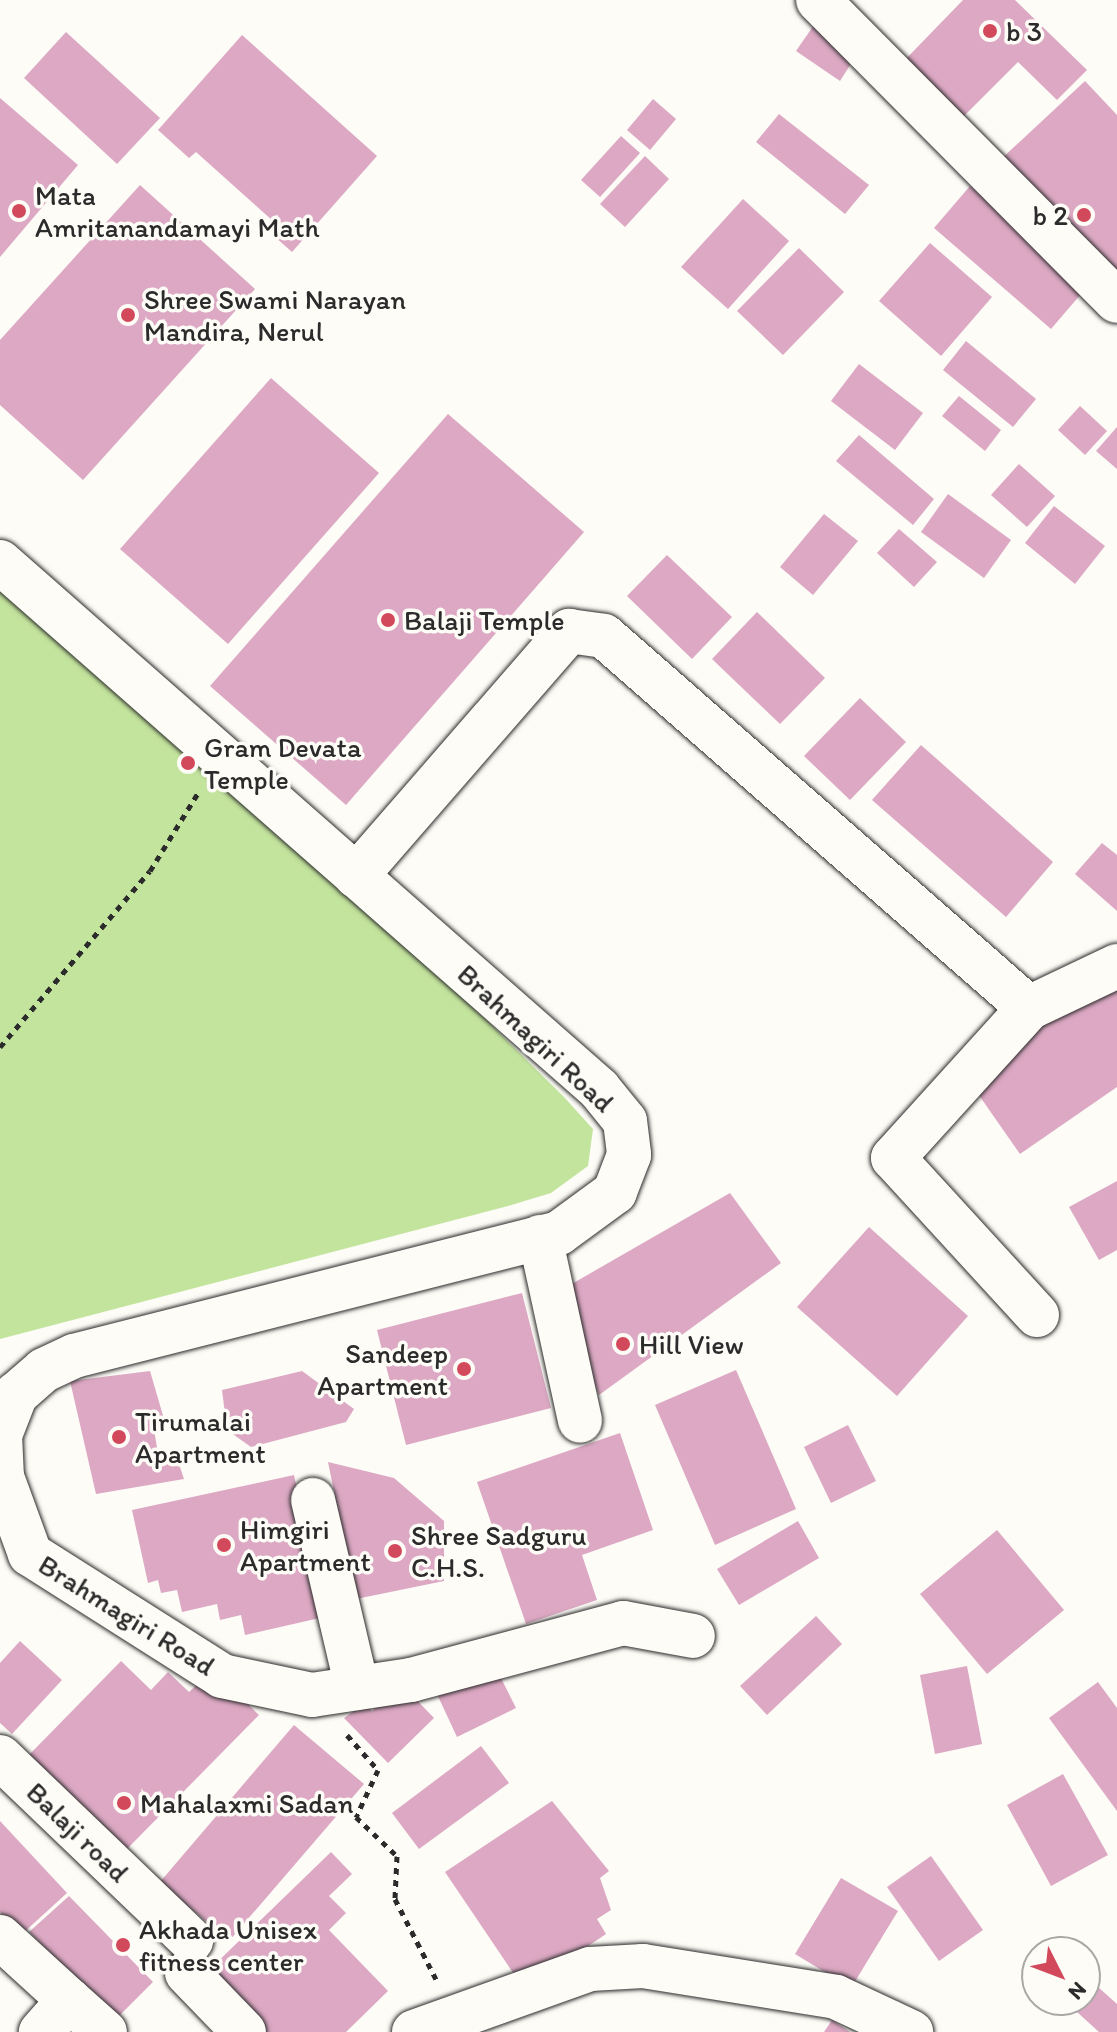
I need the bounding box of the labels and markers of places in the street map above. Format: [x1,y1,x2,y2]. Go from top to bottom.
place label: b 3 [1006,14,1042,48]
marker: b 3 [981,22,999,40]
place label: Mata Amritanandamayi Math [35,178,319,244]
place label: b 2 [1032,198,1068,232]
marker: Mata Amritanandamayi Math [10,202,28,220]
marker: b 2 [1075,206,1093,224]
place label: Shree Swami Narayan Mandira, Nerul [144,282,405,348]
marker: Shree Swami Narayan Mandira, Nerul [119,306,137,324]
place label: Balaji Temple [404,603,564,637]
marker: Balaji Temple [379,611,397,629]
place label: Gram Devata Temple [204,730,361,796]
marker: Gram Devata Temple [179,754,197,772]
place label: Hill View [639,1327,744,1361]
marker: Hill View [614,1335,632,1353]
place label: Sandeep Apartment [317,1336,448,1402]
marker: Sandeep Apartment [455,1360,473,1378]
place label: Tirumalai Apartment [135,1404,266,1470]
marker: Tirumalai Apartment [110,1428,128,1446]
place label: Himgiri Apartment [240,1512,371,1578]
place label: Shree Sadguru C.H.S. [411,1518,587,1584]
marker: Himgiri Apartment [215,1536,233,1554]
marker: Shree Sadguru C.H.S. [386,1542,404,1560]
place label: Mahalaxmi Sadan [140,1786,353,1820]
marker: Mahalaxmi Sadan [115,1794,133,1812]
place label: Akhada Unisex fitness center [139,1912,317,1978]
marker: Akhada Unisex fitness center [114,1936,132,1954]

